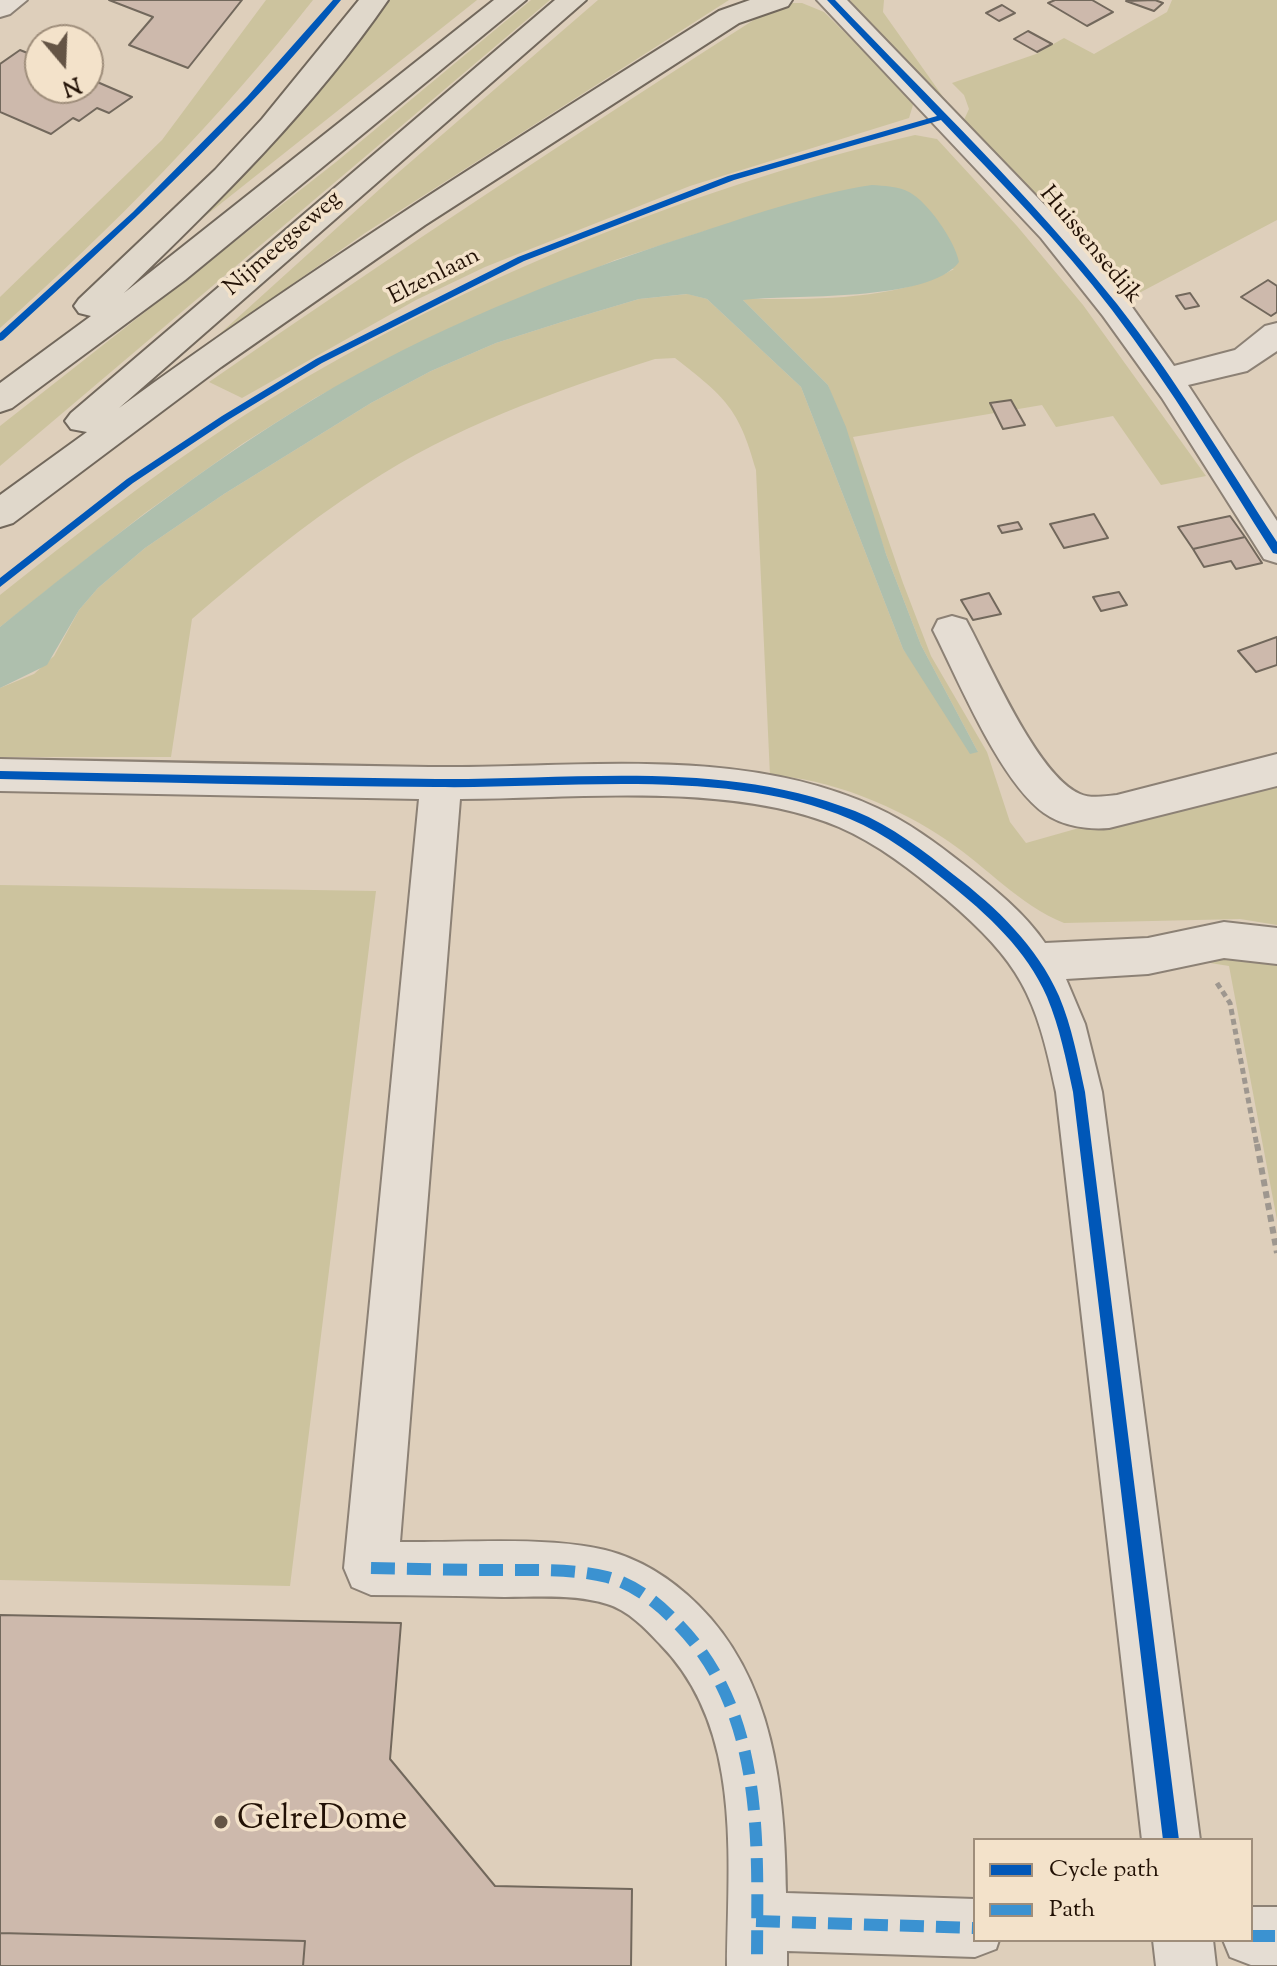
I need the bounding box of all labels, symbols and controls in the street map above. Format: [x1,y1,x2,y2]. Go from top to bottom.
north arrow [24,24,104,104]
text: N [58,67,85,103]
street label: Huissensedijk [1032,181,1146,311]
street label: Nijmeegseweg [219,186,349,304]
street label: Elzenlaan [385,243,485,313]
place label: GelreDome [237,1802,407,1842]
marker: GelreDome [212,1813,230,1831]
legend [973,1838,1253,1942]
text: Cycle path [1049,1853,1159,1887]
text: Path [1049,1893,1095,1927]

